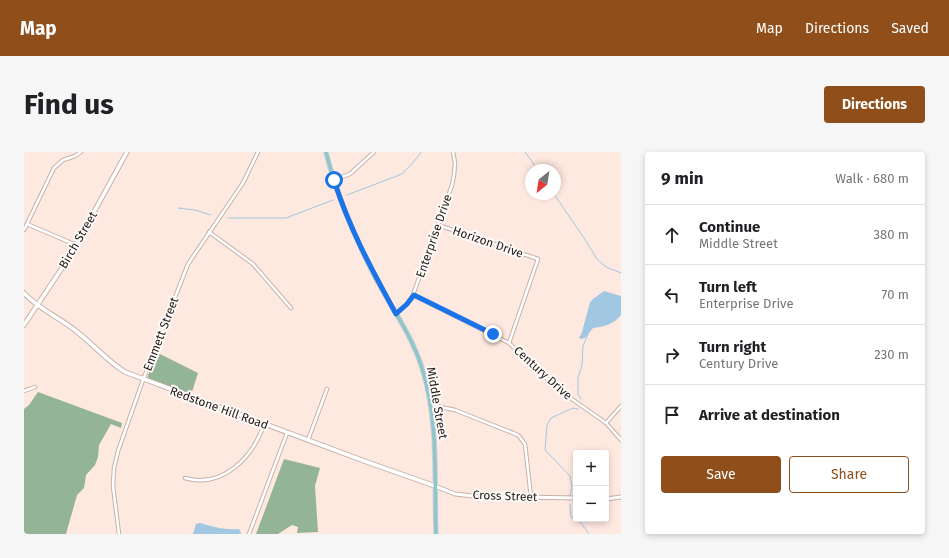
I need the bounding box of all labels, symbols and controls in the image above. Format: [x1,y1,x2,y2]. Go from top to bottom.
text: Map [20,17,57,40]
text: Map [756,20,783,37]
text: Directions [805,20,869,37]
text: Saved [891,20,929,37]
button: Directions [824,86,925,123]
text: Find us [24,88,114,121]
north arrow [525,164,561,200]
text: 9 min [661,168,704,189]
route start [325,171,343,189]
text: Walk · 680 m [835,171,909,186]
street label: Enterprise Drive [413,192,455,280]
street label: Birch Street [56,208,100,271]
text: Continue [699,218,760,236]
street label: Horizon Drive [451,223,525,261]
icon: ahead [661,224,683,246]
text: 380 m [874,227,909,242]
text: Middle Street [699,236,778,251]
text: Turn left [699,278,757,296]
icon: left [661,284,683,306]
text: 70 m [882,287,909,302]
street label: Emmett Street [141,295,182,373]
text: Enterprise Drive [699,296,794,311]
route end [484,325,502,343]
text: Turn right [699,338,766,356]
street label: Century Drive [511,343,575,403]
icon: right [661,344,683,366]
text: 230 m [874,347,909,362]
text: Century Drive [699,356,778,371]
street label: Middle Street [424,366,450,441]
street label: Redstone Hill Road [168,384,270,432]
icon: arrive [661,404,683,426]
text: Arrive at destination [699,406,840,424]
map controls [573,450,609,522]
button: + [573,450,609,486]
button: Save [661,456,781,493]
button: Share [789,456,909,493]
button: − [573,486,609,522]
street label: Cross Street [472,488,538,504]

